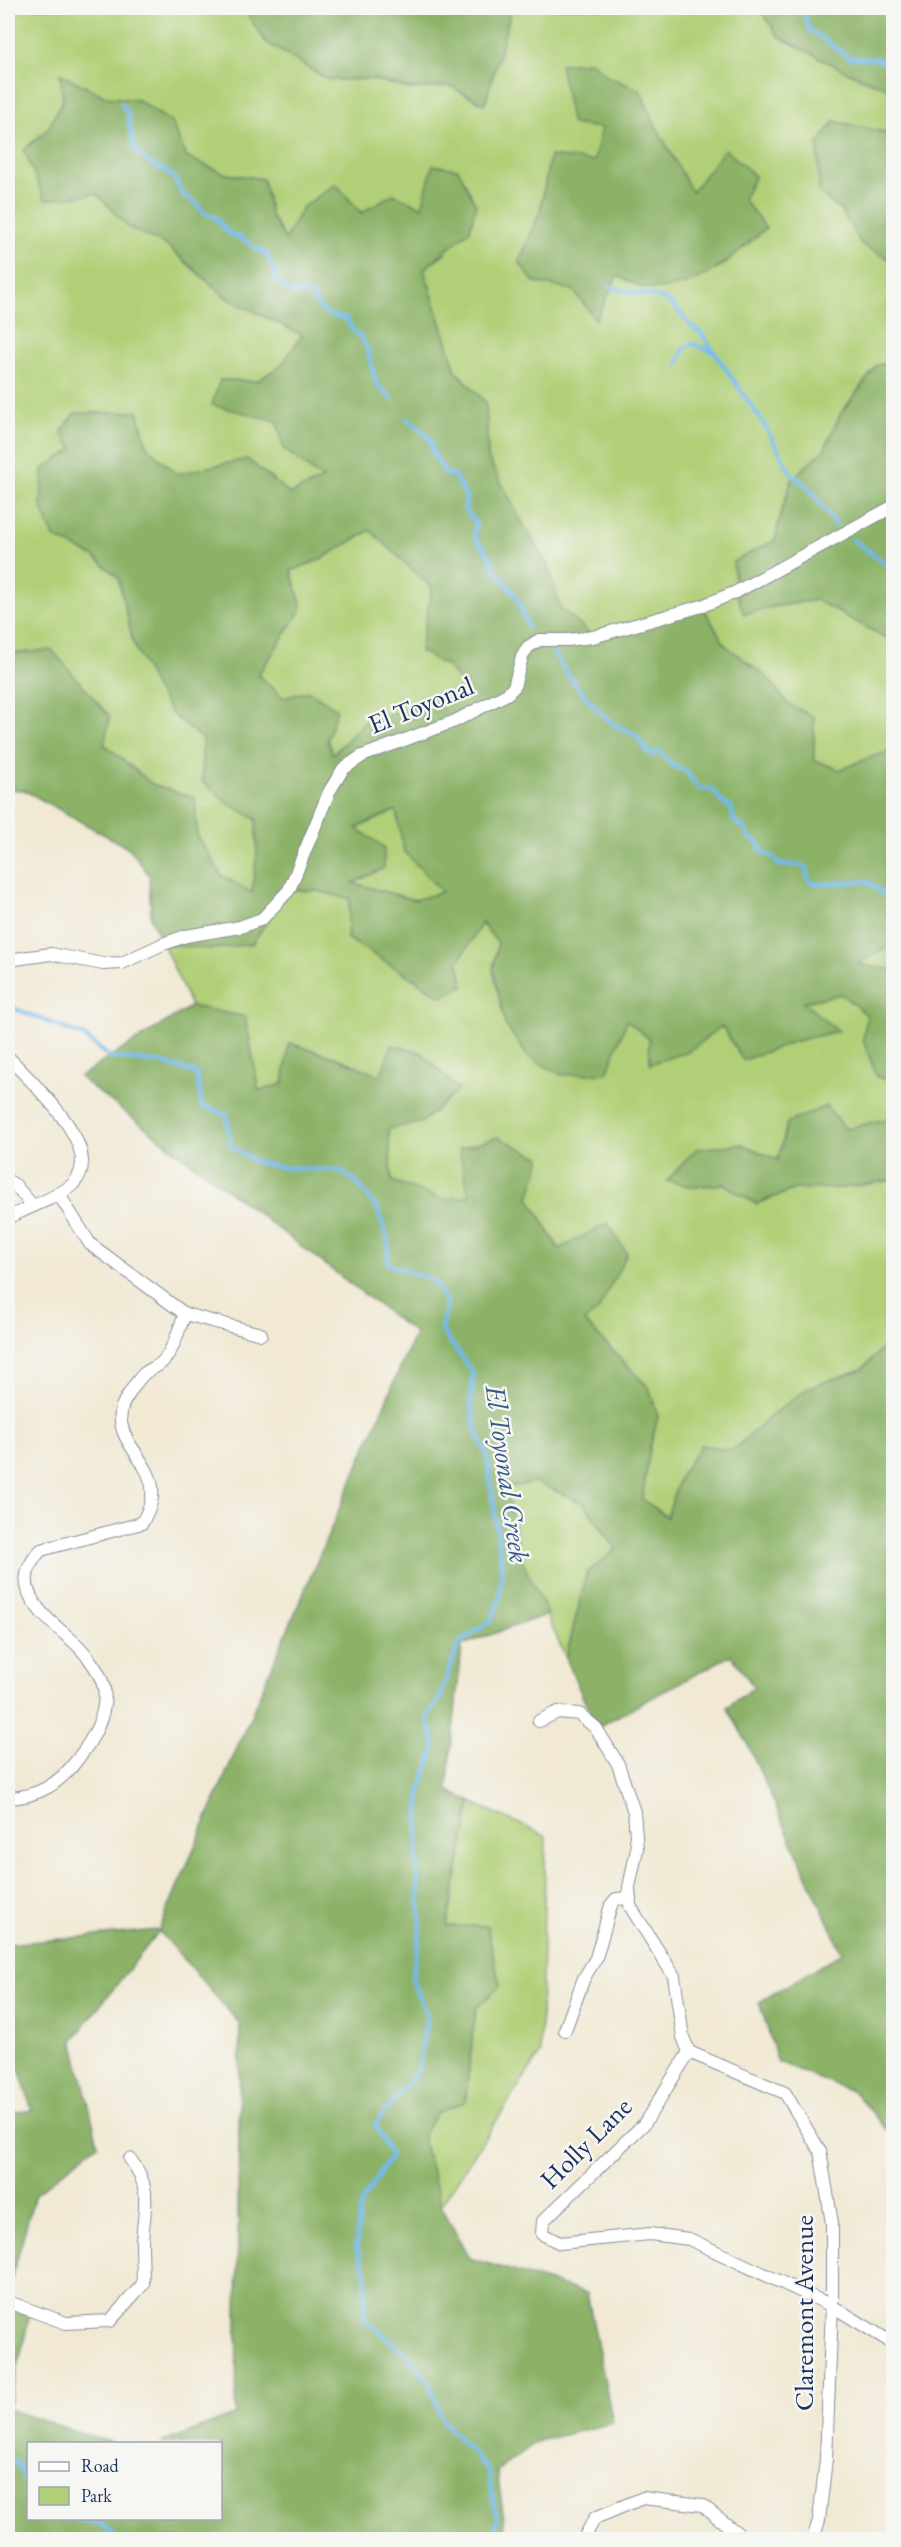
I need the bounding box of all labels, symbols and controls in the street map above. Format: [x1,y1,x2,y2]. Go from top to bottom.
street label: El Toyonal [363,668,479,742]
water label: El Toyonal Creek [478,1382,538,1565]
street label: Holly Lane [532,2089,639,2196]
street label: Claremont Avenue [786,2215,821,2411]
legend [27,2442,222,2520]
text: Road [81,2454,120,2477]
text: Park [81,2484,112,2507]

